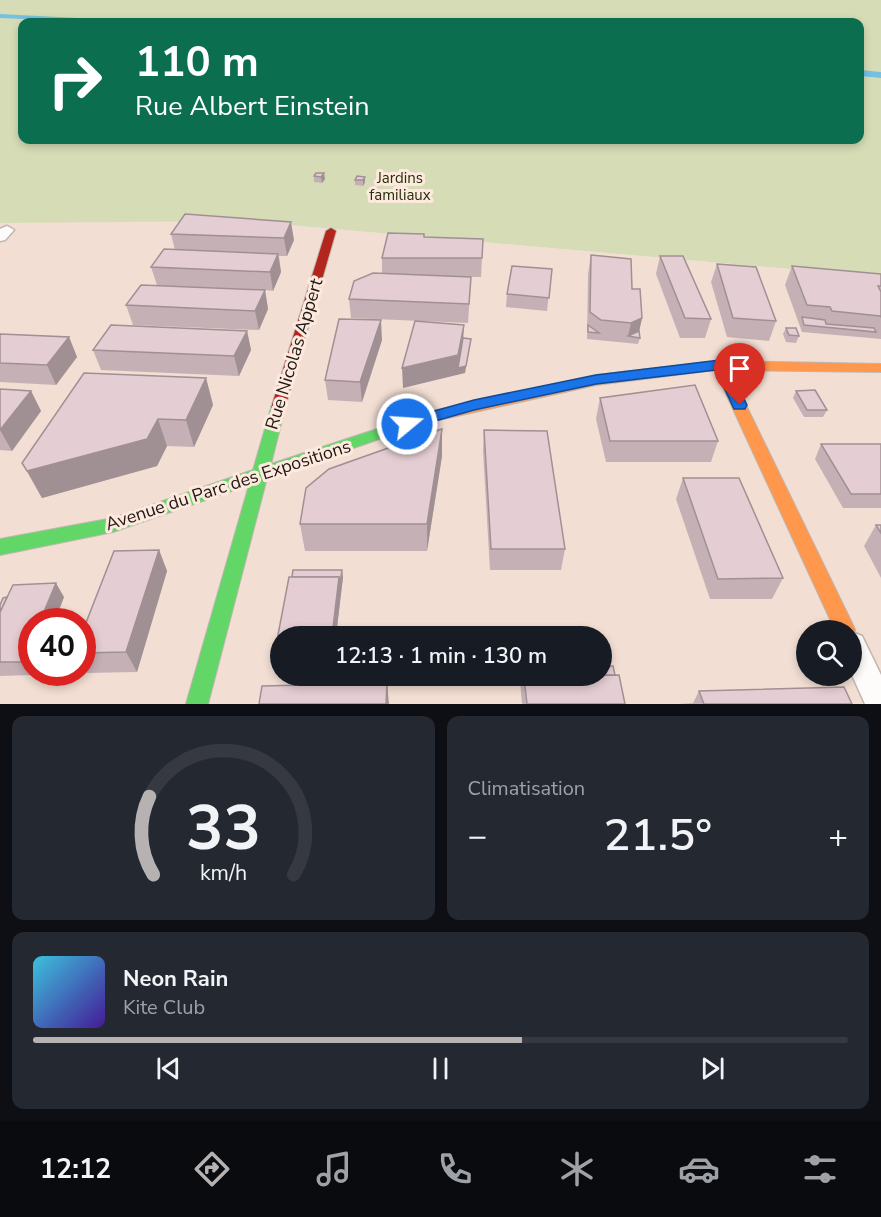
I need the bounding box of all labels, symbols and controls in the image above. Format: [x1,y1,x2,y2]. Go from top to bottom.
text: 110 m [135,34,259,91]
icon: right [36,42,114,120]
text: Rue Albert Einstein [135,88,370,125]
park label: Jardins familiaux [369,168,431,205]
street label: Rue Nicolas Appert [260,275,329,433]
pin [714,343,765,405]
icon: arrive [723,352,756,385]
position arrow [375,392,439,456]
street label: Avenue du Parc des Expositions [102,434,354,536]
speed limit sign: 40 [18,608,96,686]
map controls [796,620,862,686]
button: search [796,620,862,686]
text: 12:13 · 1 min · 130 m [335,641,547,671]
text: Climatisation [468,775,585,802]
text: 33 [186,786,261,871]
text: 21.5° [603,805,712,866]
text: − [468,814,487,859]
text: + [828,814,848,859]
text: km/h [200,858,247,888]
text: Neon Rain [123,964,228,994]
text: Kite Club [123,994,205,1021]
icon: previous [152,1052,185,1085]
icon: pause [424,1052,457,1085]
icon: next [696,1052,729,1085]
icon: directions [191,1148,233,1190]
icon: music [313,1148,355,1190]
icon: phone [434,1148,476,1190]
icon: climate [556,1148,598,1190]
icon: car [678,1148,720,1190]
icon: filters [799,1148,841,1190]
text: 12:12 [40,1151,111,1188]

